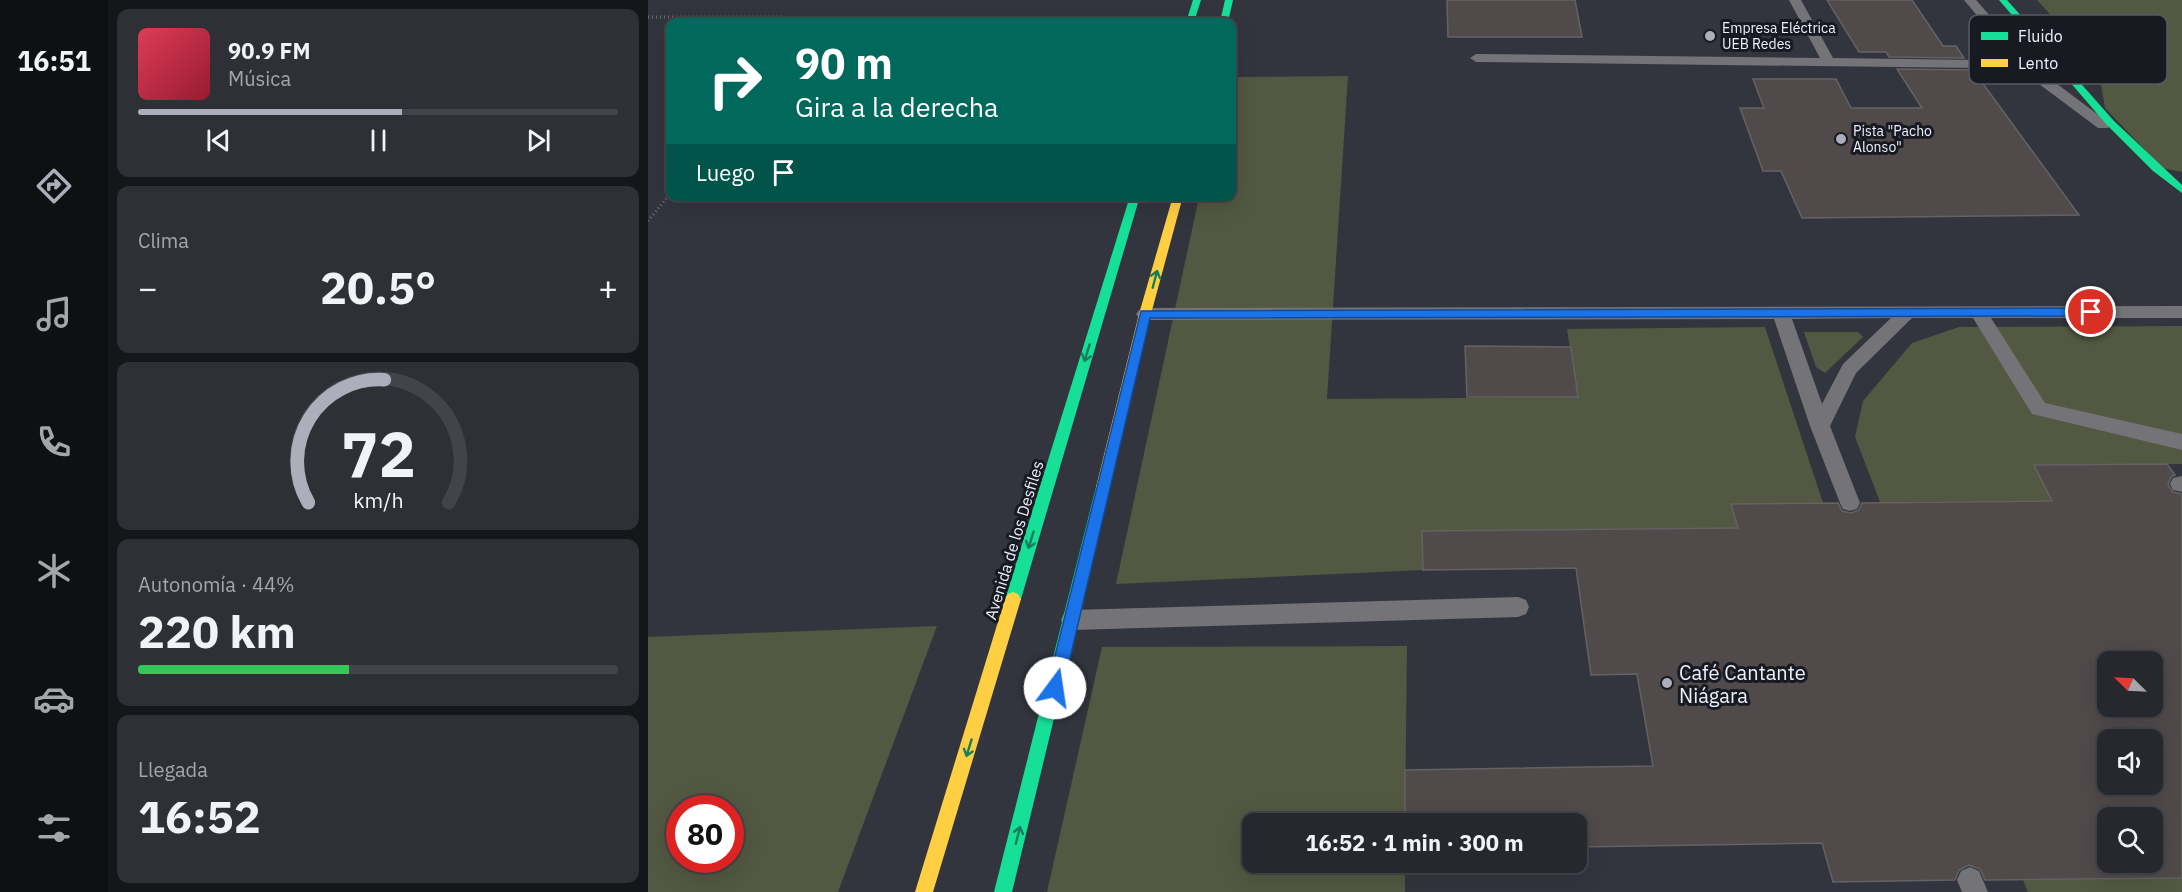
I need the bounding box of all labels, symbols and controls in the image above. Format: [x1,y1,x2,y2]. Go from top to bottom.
legend [1969,15,2167,84]
place label: Empresa Eléctrica UEB Redes [1722,19,1836,53]
text: Fluido [2018,26,2063,46]
marker: Empresa Eléctrica UEB Redes [1703,29,1717,43]
text: 90.9 FM [228,36,311,65]
text: 90 m [795,36,893,91]
icon: right [696,42,774,120]
text: 16:51 [17,43,91,78]
text: Lento [2018,53,2058,73]
text: Música [228,65,291,92]
text: Gira a la derecha [795,89,998,124]
place label: Pista "Pacho Alonso" [1853,122,1932,156]
icon: previous [202,124,235,157]
icon: pause [362,124,395,157]
icon: next [522,124,555,157]
marker: Pista "Pacho Alonso" [1834,132,1848,146]
icon: arrive [767,156,800,189]
text: Luego [696,158,755,187]
icon: directions [33,165,75,207]
text: Clima [138,227,189,254]
text: 20.5° [320,258,436,316]
text: − [138,266,158,309]
text: + [598,266,618,309]
one-way arrow [1150,270,1161,289]
pin [2065,286,2116,337]
icon: music [33,293,75,335]
icon: arrive [2074,295,2107,328]
one-way arrow [1081,343,1092,362]
text: 72 [341,413,415,494]
icon: phone [33,421,75,463]
street label: Avenida de los Desfiles [980,458,1048,622]
text: km/h [353,486,403,514]
one-way arrow [1025,530,1036,549]
icon: climate [33,550,75,592]
text: Autonomía · 44% [138,571,295,598]
text: 220 km [138,602,296,660]
north arrow [2097,651,2163,717]
map controls [2097,651,2163,873]
position arrow [1023,656,1087,720]
place label: Café Cantante Niágara [1679,659,1806,709]
marker: Café Cantante Niágara [1660,676,1674,690]
icon: car [33,678,75,720]
button: sound [2097,729,2163,795]
one-way arrow [963,738,974,757]
text: Llegada [138,756,208,783]
text: 16:52 [138,787,261,845]
speed limit sign: 80 [666,795,744,873]
icon: filters [33,807,75,849]
button: search [2097,807,2163,873]
one-way arrow [1012,826,1024,845]
text: 16:52 · 1 min · 300 m [1305,828,1524,857]

